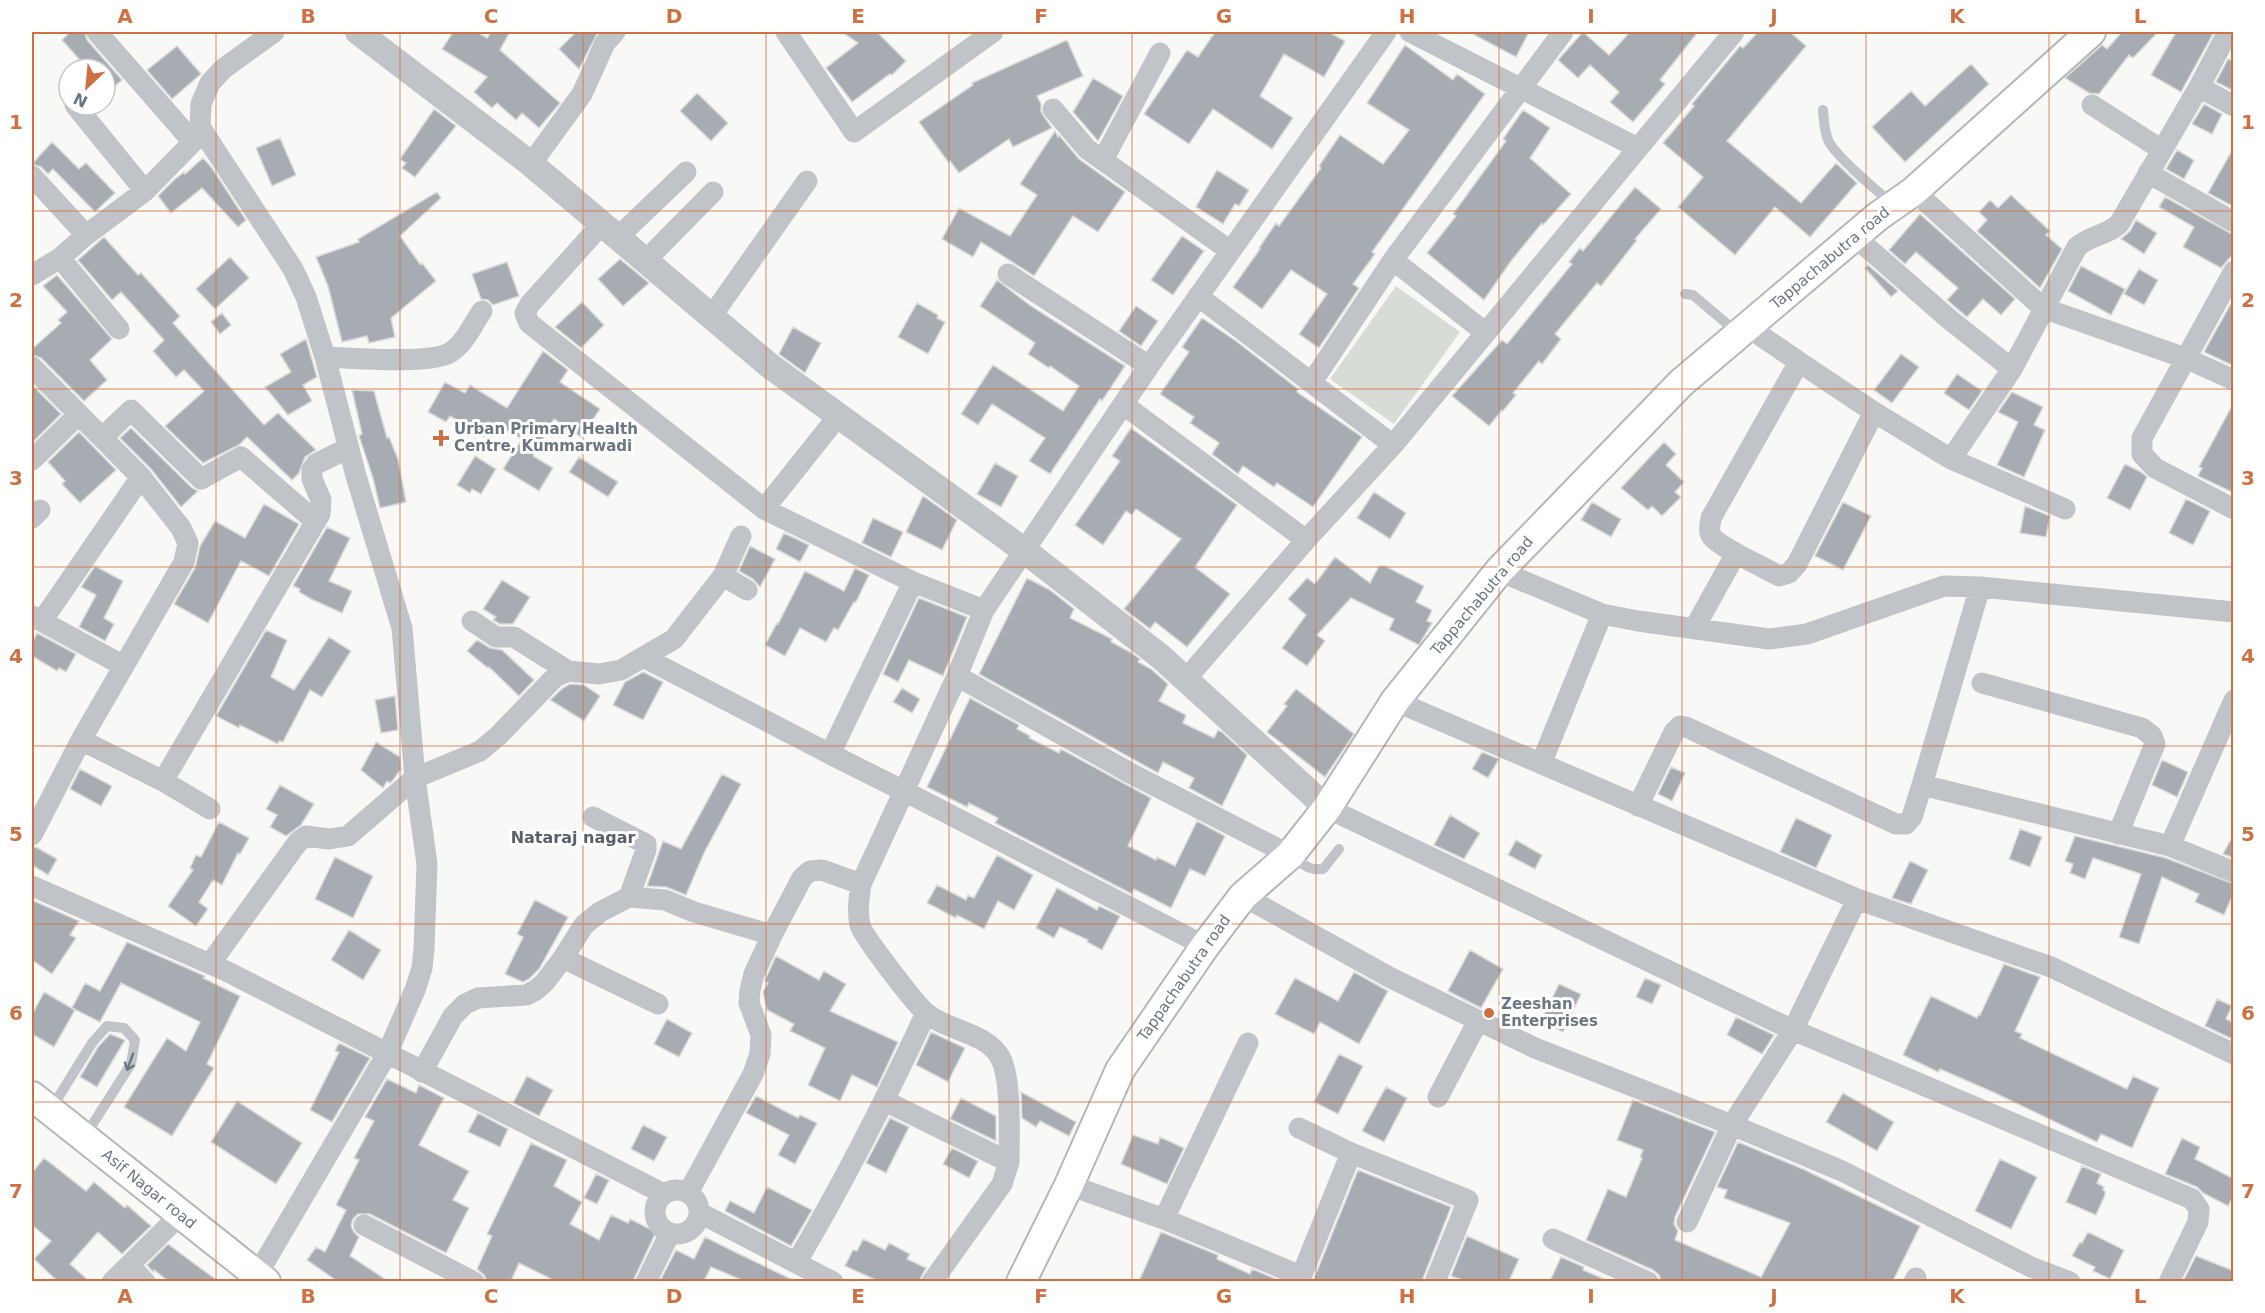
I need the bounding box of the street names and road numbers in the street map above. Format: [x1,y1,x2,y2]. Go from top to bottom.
street label: Tappachabutra road [1766,203,1893,314]
street label: Tappachabutra road [1426,533,1537,660]
street label: Tappachabutra road [1133,911,1234,1045]
street label: Asif Nagar road [98,1145,200,1233]

